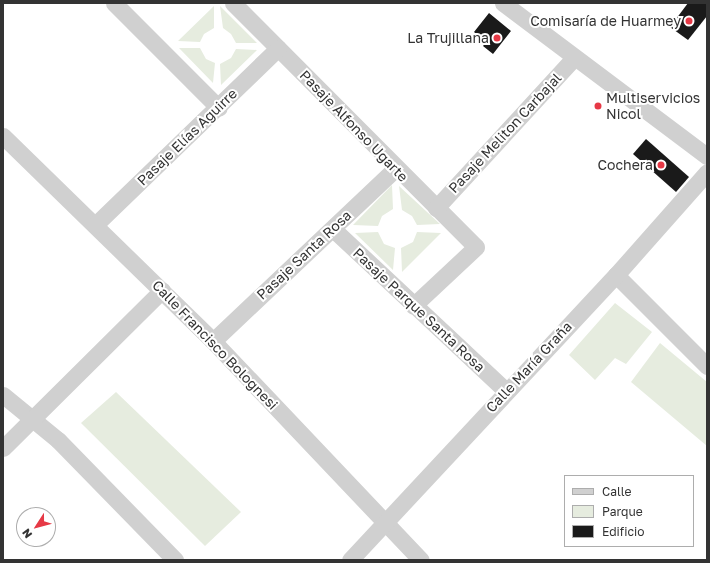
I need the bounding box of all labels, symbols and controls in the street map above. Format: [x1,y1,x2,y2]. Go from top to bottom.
place label: Comisaría de Huarmey [530,13,681,29]
marker: Comisaría de Huarmey [684,16,694,26]
place label: La Trujillana [407,30,489,46]
marker: La Trujillana [492,33,502,43]
street label: Pasaje Alfonso Ugarte [296,67,412,185]
street label: Pasaje Meliton Carbajal [445,70,565,196]
street label: Pasaje Elías Aguirre [134,85,240,189]
place label: Multiservicios Nicol [606,90,700,122]
marker: Multiservicios Nicol [593,101,603,111]
place label: Cochera [597,157,653,173]
marker: Cochera [656,160,666,170]
street label: Pasaje Santa Rosa [253,207,355,303]
street label: Pasaje Parque Santa Rosa [350,245,488,375]
street label: Calle Francisco Bolognesi [149,277,281,413]
street label: Calle María Graña [483,318,575,416]
legend [564,475,694,547]
text: Calle [602,484,631,499]
text: Parque [602,504,643,519]
north arrow [16,507,56,547]
text: Edificio [602,524,644,539]
text: N [19,527,34,541]

